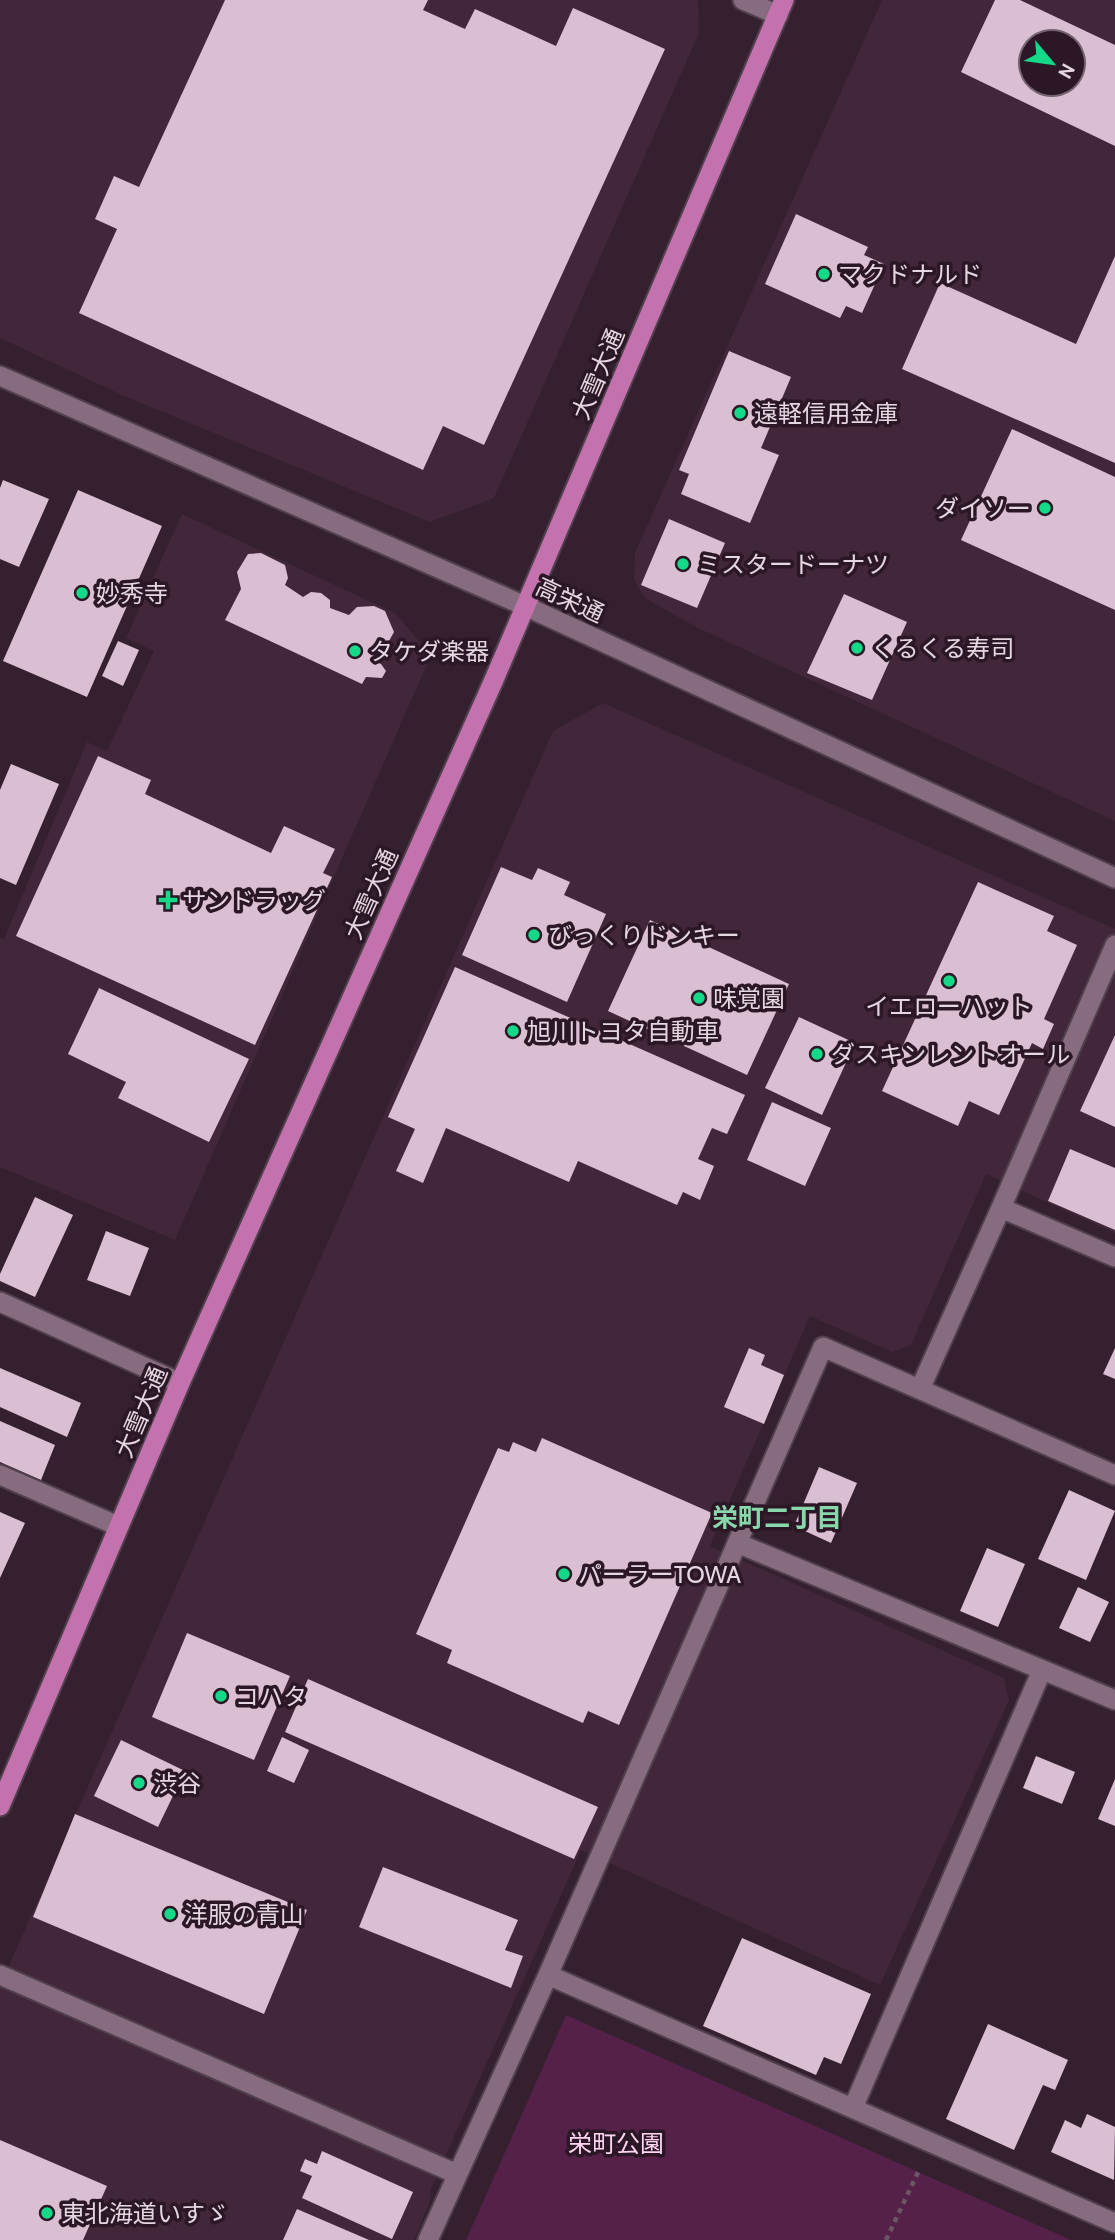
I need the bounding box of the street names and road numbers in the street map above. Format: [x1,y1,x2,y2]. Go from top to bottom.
street label: 大雪大通 [566,324,630,424]
street label: 高栄通 [531,572,609,628]
street label: 大雪大通 [338,844,404,944]
street label: 大雪大通 [109,1362,173,1462]

